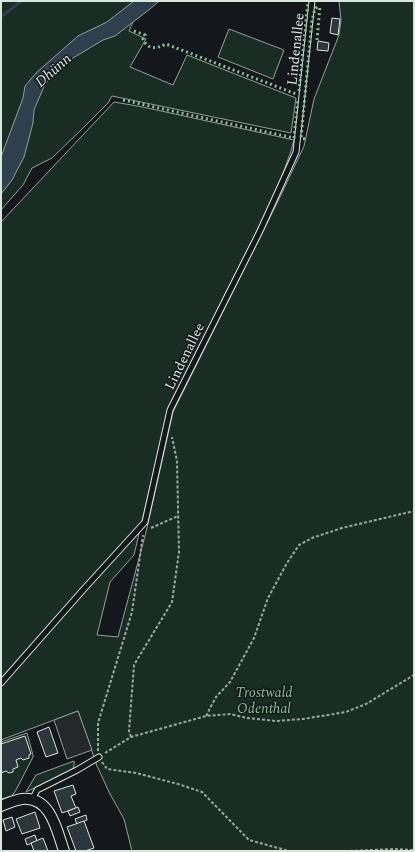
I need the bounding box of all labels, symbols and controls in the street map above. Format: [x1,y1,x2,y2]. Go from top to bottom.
street label: Lindenallee [281,12,310,86]
water label: Dhünn [30,48,77,93]
street label: Lindenallee [159,319,210,393]
park label: Trostwald Odenthal [236,682,292,719]

